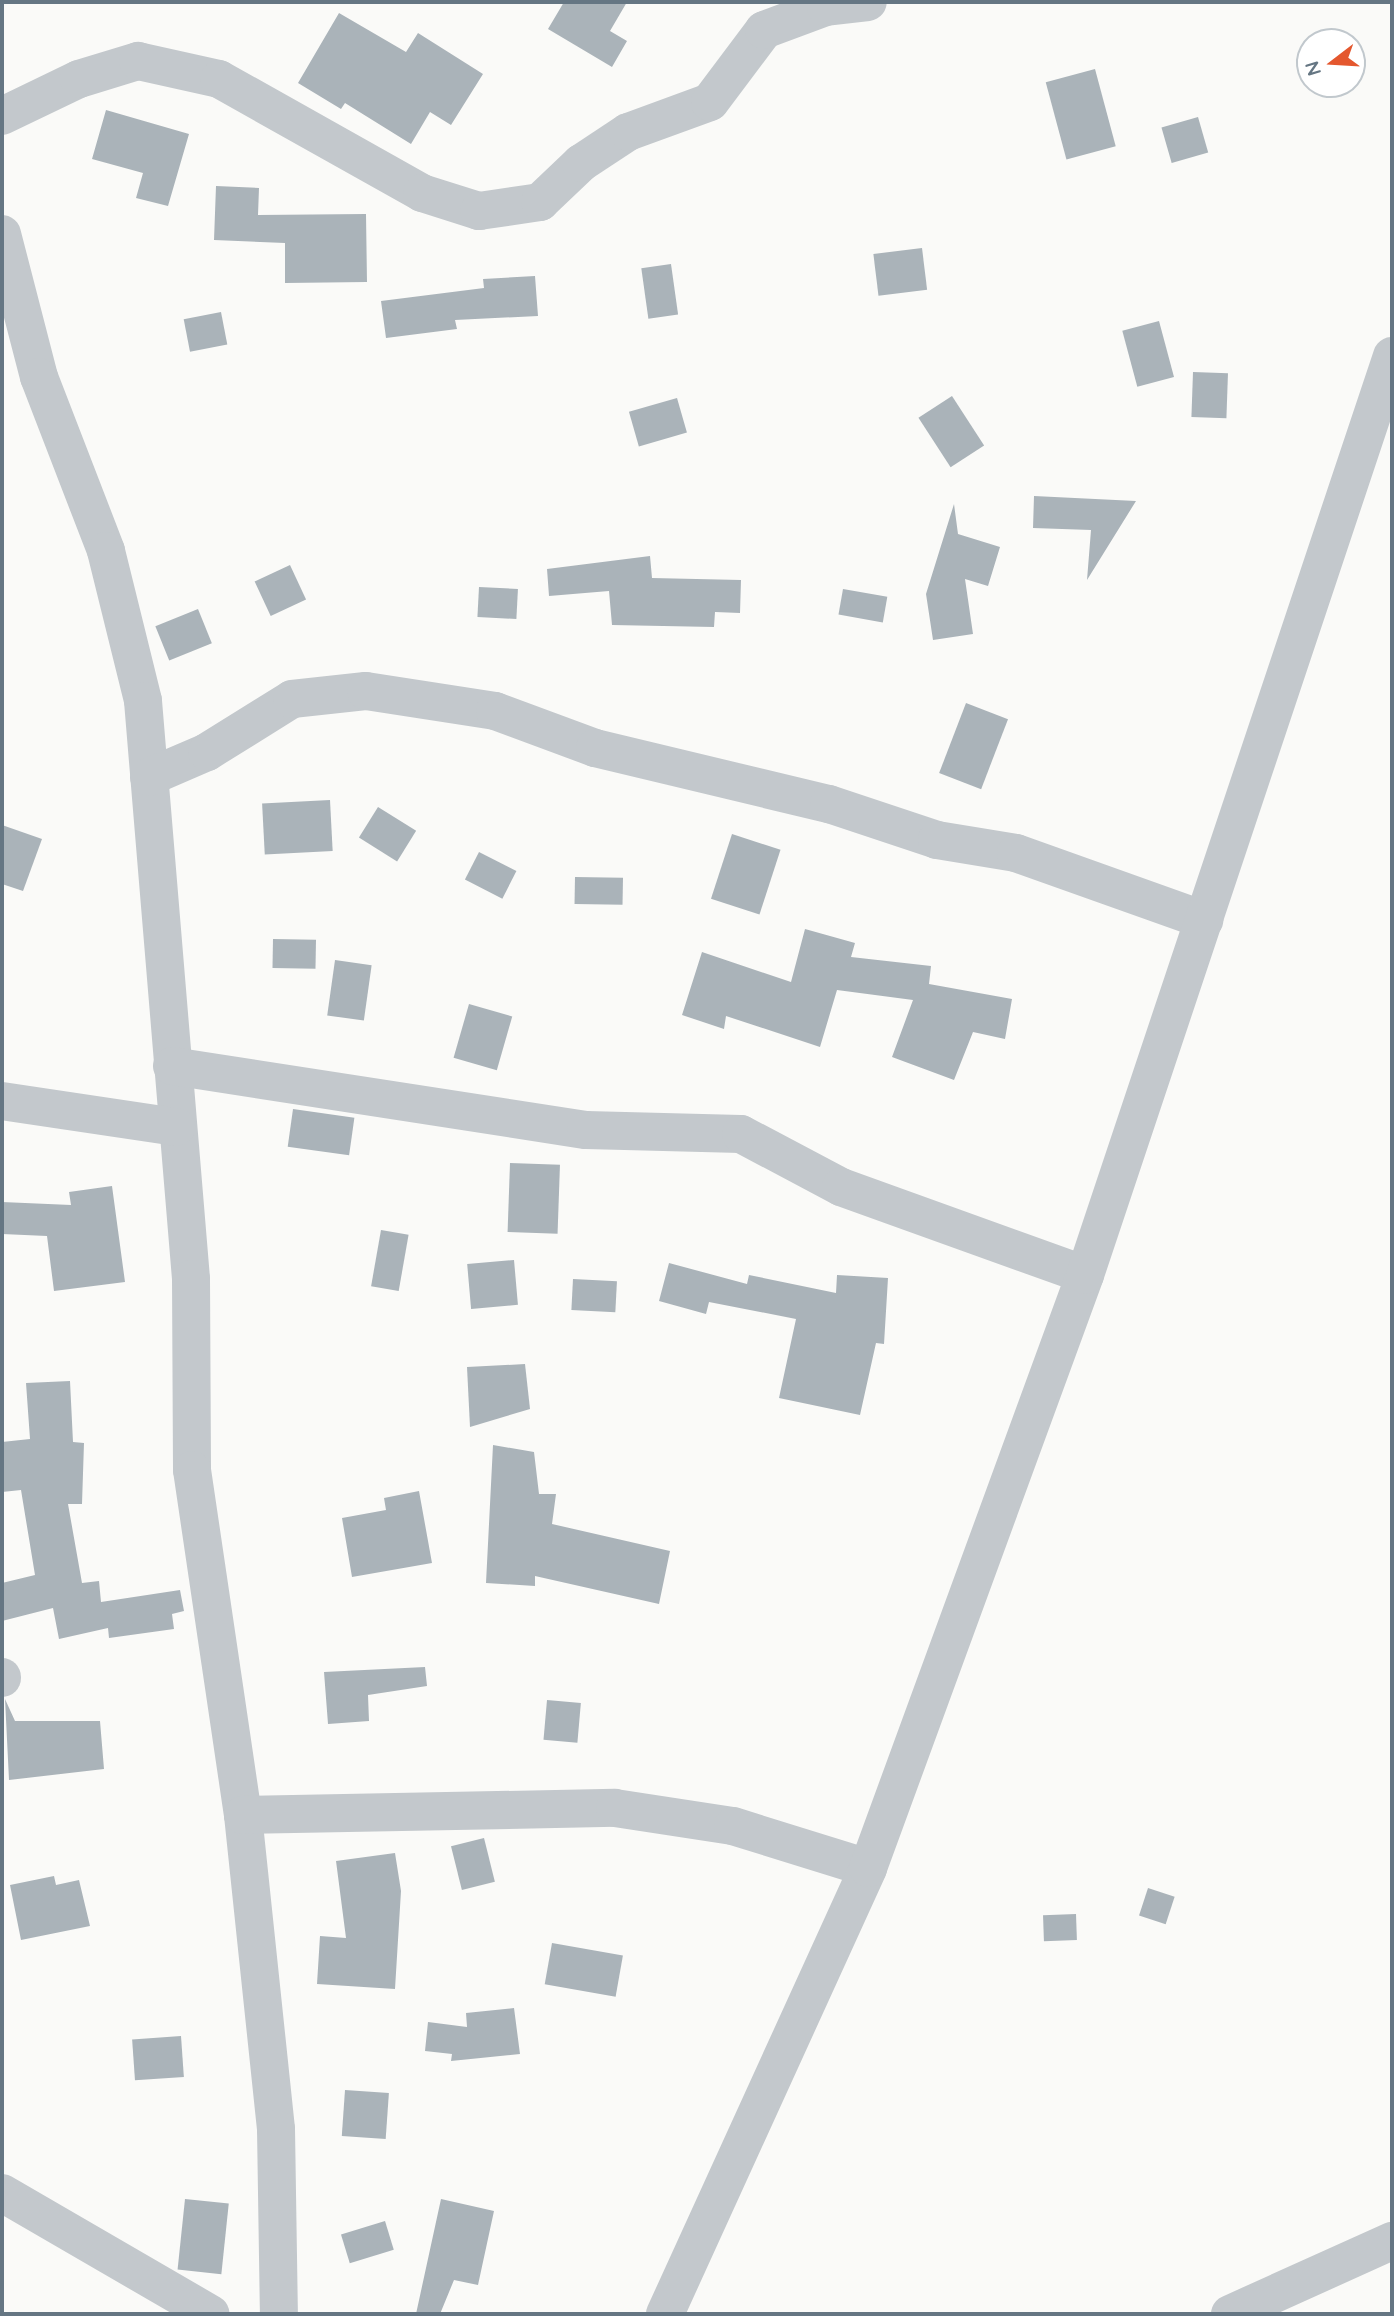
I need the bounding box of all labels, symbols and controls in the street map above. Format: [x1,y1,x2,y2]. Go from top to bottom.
north arrow [1296,28,1366,98]
text: N [1299,58,1326,79]

